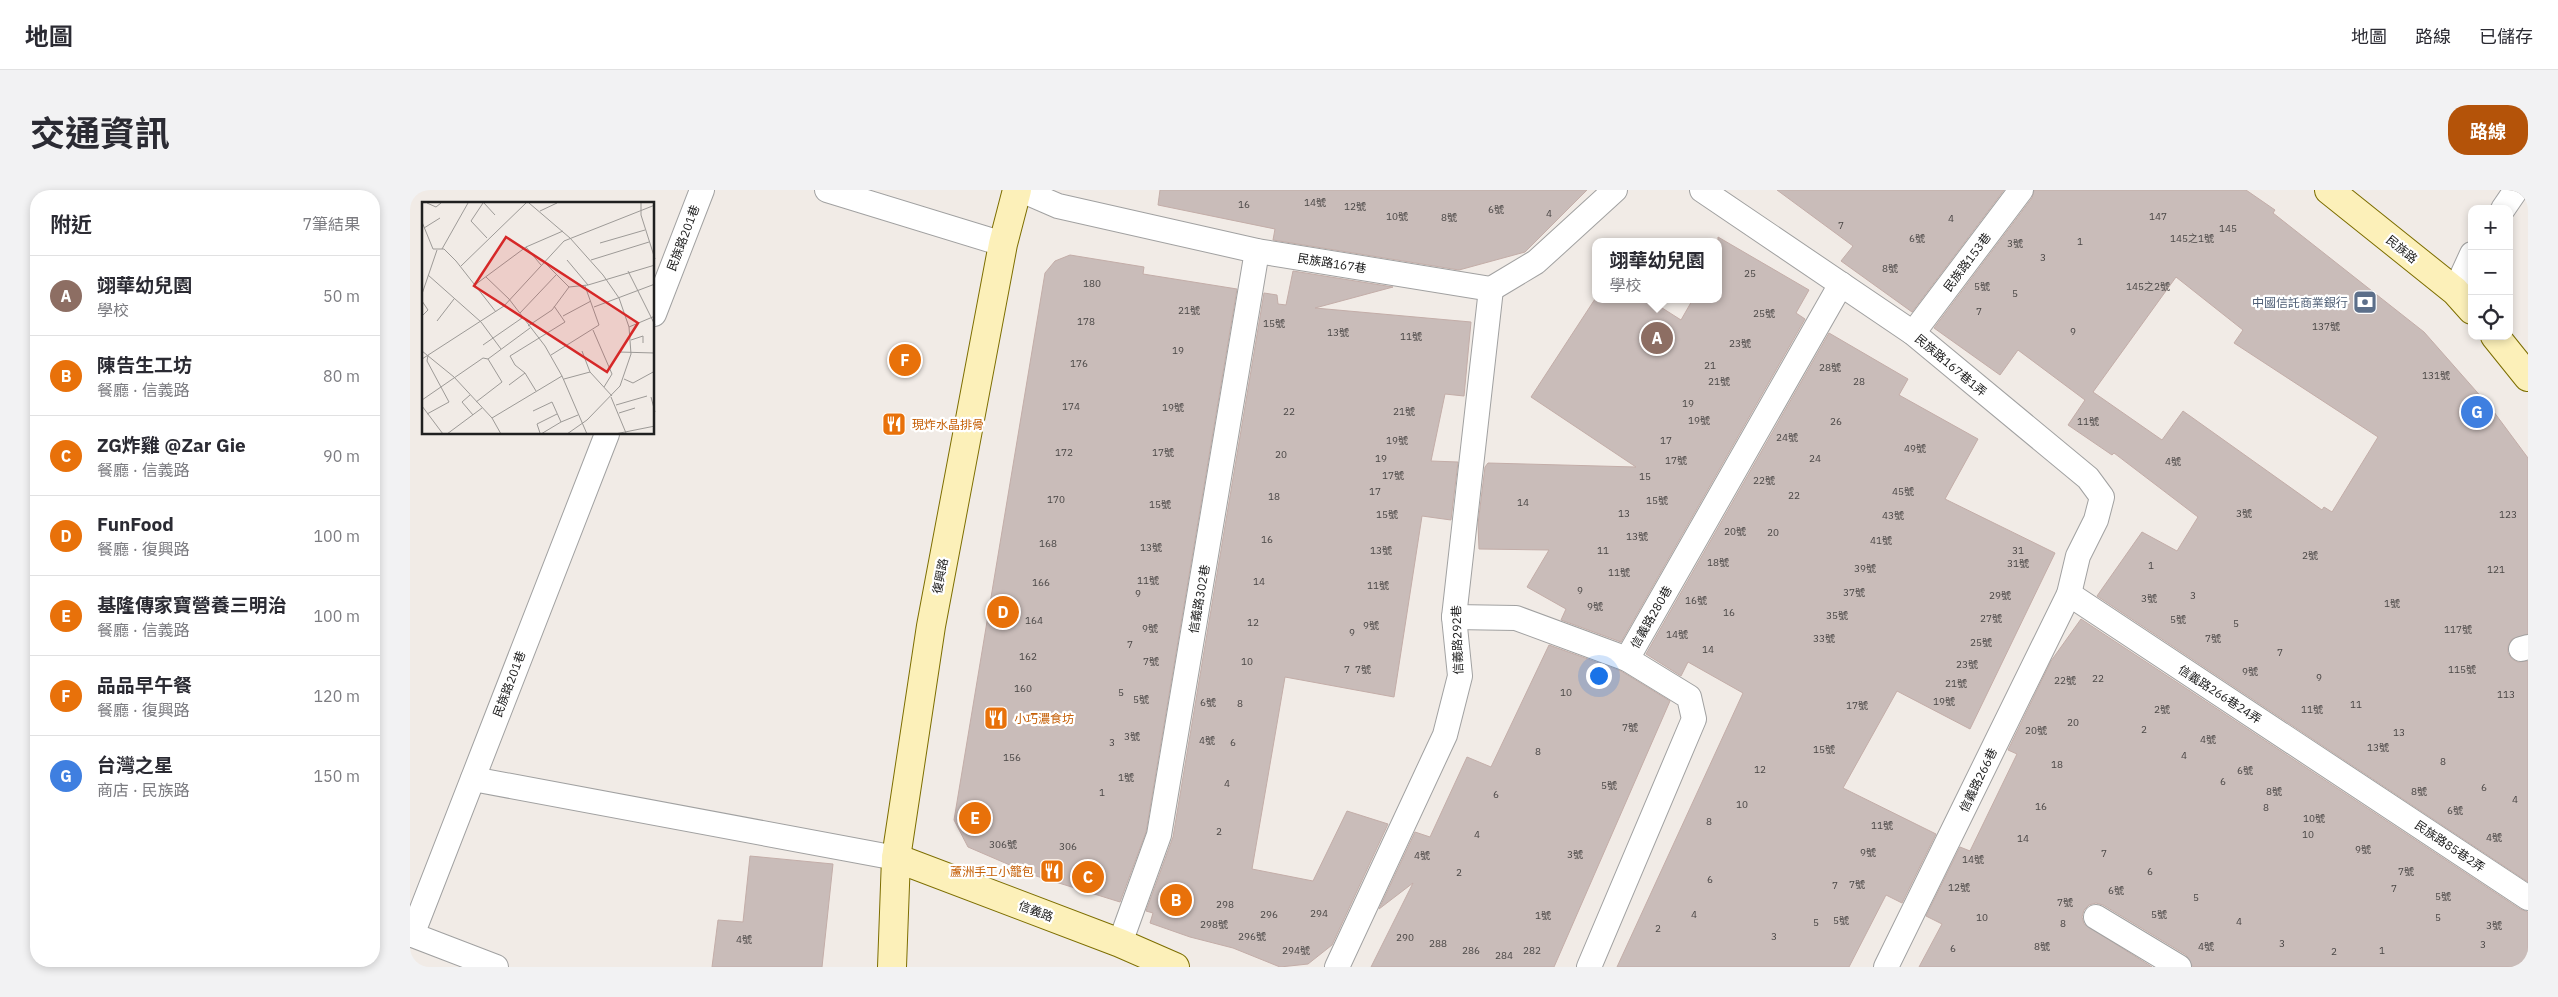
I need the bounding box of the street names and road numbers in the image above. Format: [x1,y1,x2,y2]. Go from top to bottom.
street label: 民族路201巷 [664,203,702,273]
street label: 民族路153巷 [1940,230,1994,294]
street label: 民族路 [2383,232,2421,266]
street label: 民族路167巷 [1296,250,1368,276]
street label: 民族路167巷1弄 [1912,331,1990,399]
street label: 復興路 [929,557,951,595]
street label: 信義路302巷 [1186,563,1212,635]
street label: 信義路280巷 [1627,583,1675,651]
street label: 信義路292巷 [1448,605,1466,675]
street label: 民族路201巷 [490,649,528,719]
street label: 信義路266巷24弄 [2176,662,2264,726]
street label: 信義路266巷 [1956,745,2000,815]
street label: 民族路85巷2弄 [2412,817,2488,875]
street label: 信義路 [1017,898,1055,924]

